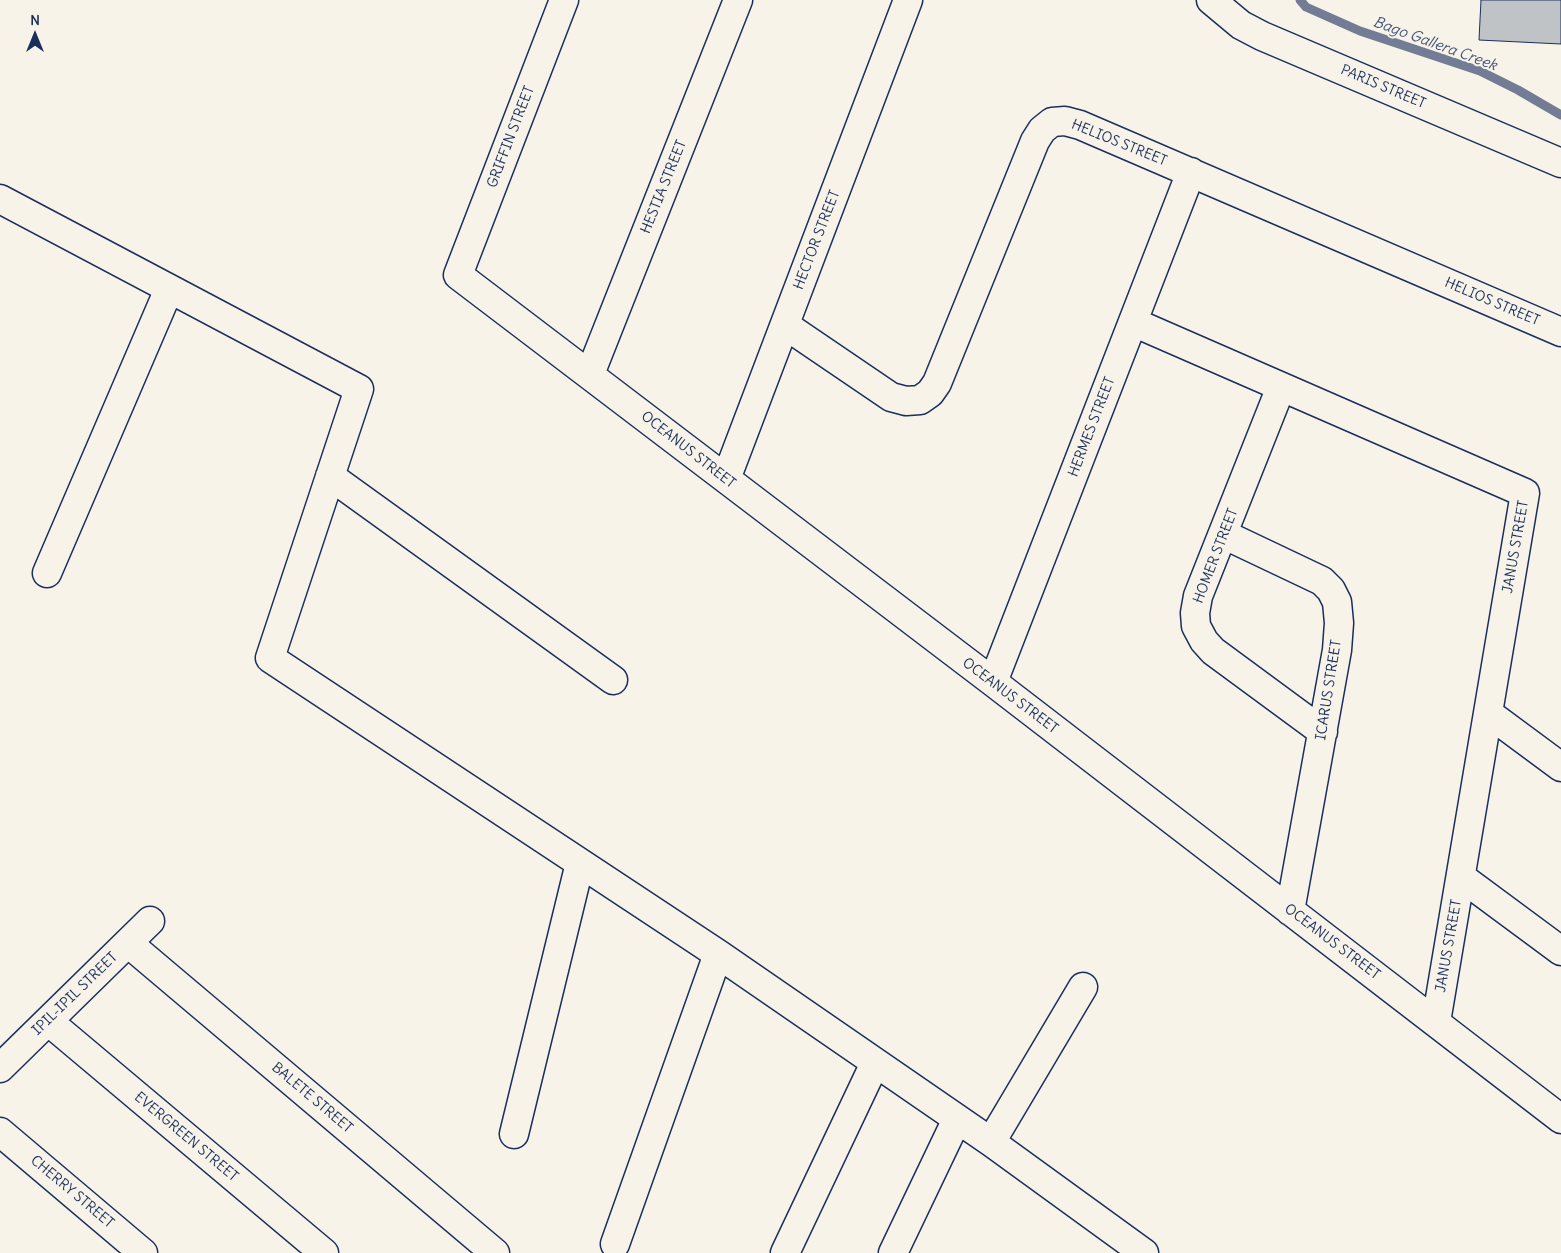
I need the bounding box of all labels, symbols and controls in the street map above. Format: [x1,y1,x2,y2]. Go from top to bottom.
north arrow [10,10,60,60]
text: N [30,11,40,29]
water label: Bago Gallera Creek [1371,13,1499,75]
street label: PARIS STREET [1338,62,1428,112]
street label: GRIFFIN STREET [484,84,538,190]
street label: HELIOS STREET [1069,116,1169,170]
street label: HESTIA STREET [638,138,690,236]
street label: HECTOR STREET [790,188,844,292]
street label: HELIOS STREET [1442,274,1542,330]
street label: HERMES STREET [1065,375,1119,479]
street label: OCEANUS STREET [637,408,739,492]
street label: JANUS STREET [1500,499,1532,595]
street label: HOMER STREET [1190,506,1242,606]
street label: ICARUS STREET [1313,639,1345,741]
street label: OCEANUS STREET [959,655,1061,737]
street label: JANUS STREET [1433,898,1465,994]
street label: OCEANUS STREET [1281,901,1383,983]
street label: IPIL-IPIL STREET [29,949,121,1039]
street label: BALETE STREET [268,1059,356,1137]
street label: EVERGREEN STREET [131,1089,241,1185]
street label: CHERRY STREET [27,1152,117,1232]

